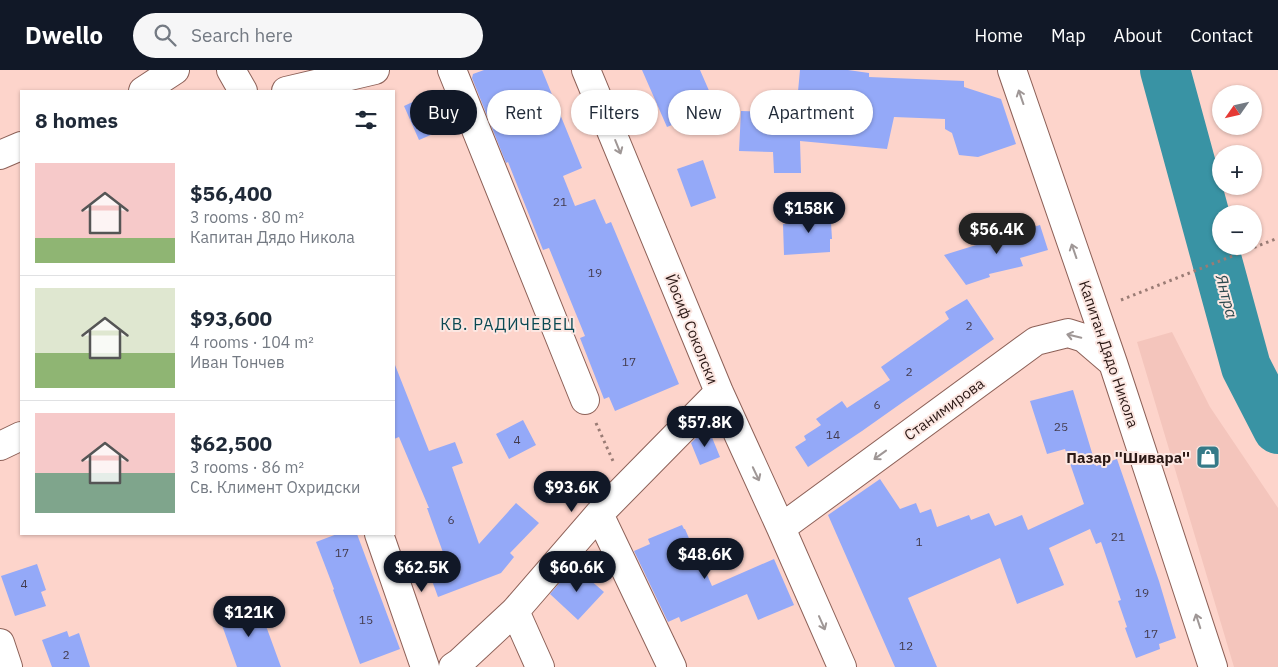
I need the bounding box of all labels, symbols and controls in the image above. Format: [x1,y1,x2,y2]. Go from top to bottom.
search box [133,13,483,58]
text: Dwello [25,19,103,51]
icon: search [151,21,179,49]
text: Search here [191,23,293,47]
text: Home [975,24,1023,47]
text: Map [1051,24,1086,47]
text: About [1114,24,1162,47]
text: Contact [1190,24,1253,47]
north arrow [1212,85,1262,135]
map controls [1212,85,1262,255]
chip: Buy [410,90,477,135]
chip: Rent [487,90,561,135]
chip: Filters [571,90,658,135]
chip: New [668,90,740,135]
chip: Apartment [750,90,873,135]
one-way arrow [1016,90,1025,105]
text: 8 homes [35,106,118,134]
icon: filters [352,106,380,134]
one-way arrow [614,139,623,154]
button: + [1212,145,1262,195]
text: $56,400 [190,179,272,207]
icon: home [75,183,135,243]
pin: $158K [774,191,844,234]
house number: 21 [553,194,567,209]
text: $158K [784,198,834,218]
button: − [1212,205,1262,255]
text: 3 rooms · 80 m² [190,207,304,227]
pin: $56.4K [956,212,1038,255]
text: $56.4K [970,219,1024,239]
text: Капитан Дядо Никола [190,227,355,247]
one-way arrow [1069,244,1078,259]
house number: 19 [588,265,602,280]
street label: Йосиф Соколски [661,271,723,387]
water label: Янтра [1211,271,1242,320]
street label: Капитан Дядо Никола [1075,278,1143,430]
text: $93,600 [190,304,272,332]
icon: home [75,308,135,368]
district label: КВ. РАДИЧЕВЕЦ [440,314,576,334]
house number: 2 [965,318,973,333]
one-way arrow [1067,330,1083,340]
text: 4 rooms · 104 m² [190,332,314,352]
text: Иван Тончев [190,352,285,372]
house number: 17 [622,354,636,369]
house number: 2 [905,364,913,379]
street label: Станимирова [900,374,988,444]
house number: 6 [873,397,881,412]
pin: $57.8K [664,406,746,448]
text: $57.8K [678,412,732,432]
house number: 25 [1054,419,1068,434]
house number: 14 [826,427,840,442]
text: $62,500 [190,429,272,457]
house number: 4 [513,432,521,447]
icon: home [75,433,135,493]
shop icon: Пазар ''Шивара'' [1195,444,1221,470]
place label: Пазар ''Шивара'' [1066,448,1190,467]
one-way arrow [874,450,887,461]
text: 3 rooms · 86 m² [190,457,304,477]
one-way arrow [752,466,761,481]
pin: $93.6K [531,470,613,513]
text: Св. Климент Охридски [190,477,360,497]
text: $93.6K [545,477,599,497]
house number: 6 [447,512,455,527]
house number: 21 [1111,529,1125,544]
house number: 1 [915,534,923,549]
pin: $48.6K [664,538,746,580]
text: $48.6K [678,544,732,564]
house number: 17 [335,545,349,560]
pin: $62.5K [381,550,463,593]
pin: $60.6K [536,550,618,593]
text: $62.5K [395,557,449,577]
text: $60.6K [550,557,604,577]
house number: 4 [20,576,28,591]
house number: 19 [1135,585,1149,600]
pin: $121K [214,596,284,638]
text: $121K [224,602,274,622]
house number: 15 [359,612,373,627]
one-way arrow [1192,613,1202,629]
one-way arrow [818,615,828,630]
house number: 17 [1144,626,1158,641]
house number: 12 [899,638,913,653]
house number: 2 [62,647,70,662]

